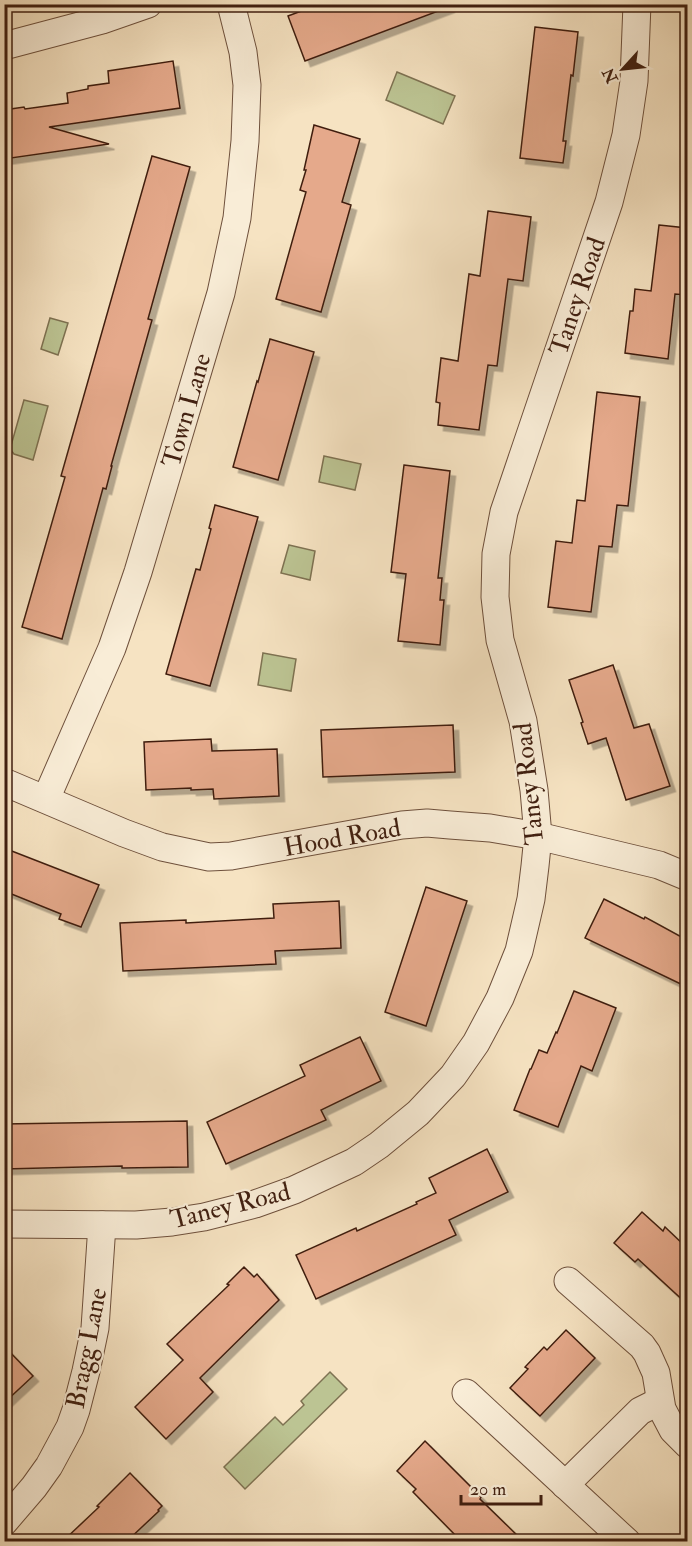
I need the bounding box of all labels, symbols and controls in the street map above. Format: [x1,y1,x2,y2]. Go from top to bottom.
north arrow [593,39,653,99]
text: N [598,64,623,87]
street label: Taney Road [543,233,613,360]
street label: Town Lane [155,349,219,471]
street label: Taney Road [507,721,551,847]
street label: Hood Road [281,812,404,864]
street label: Taney Road [167,1176,294,1236]
street label: Bragg Lane [60,1285,114,1411]
scale bar [461,1468,540,1506]
text: 20 m [470,1478,506,1501]

